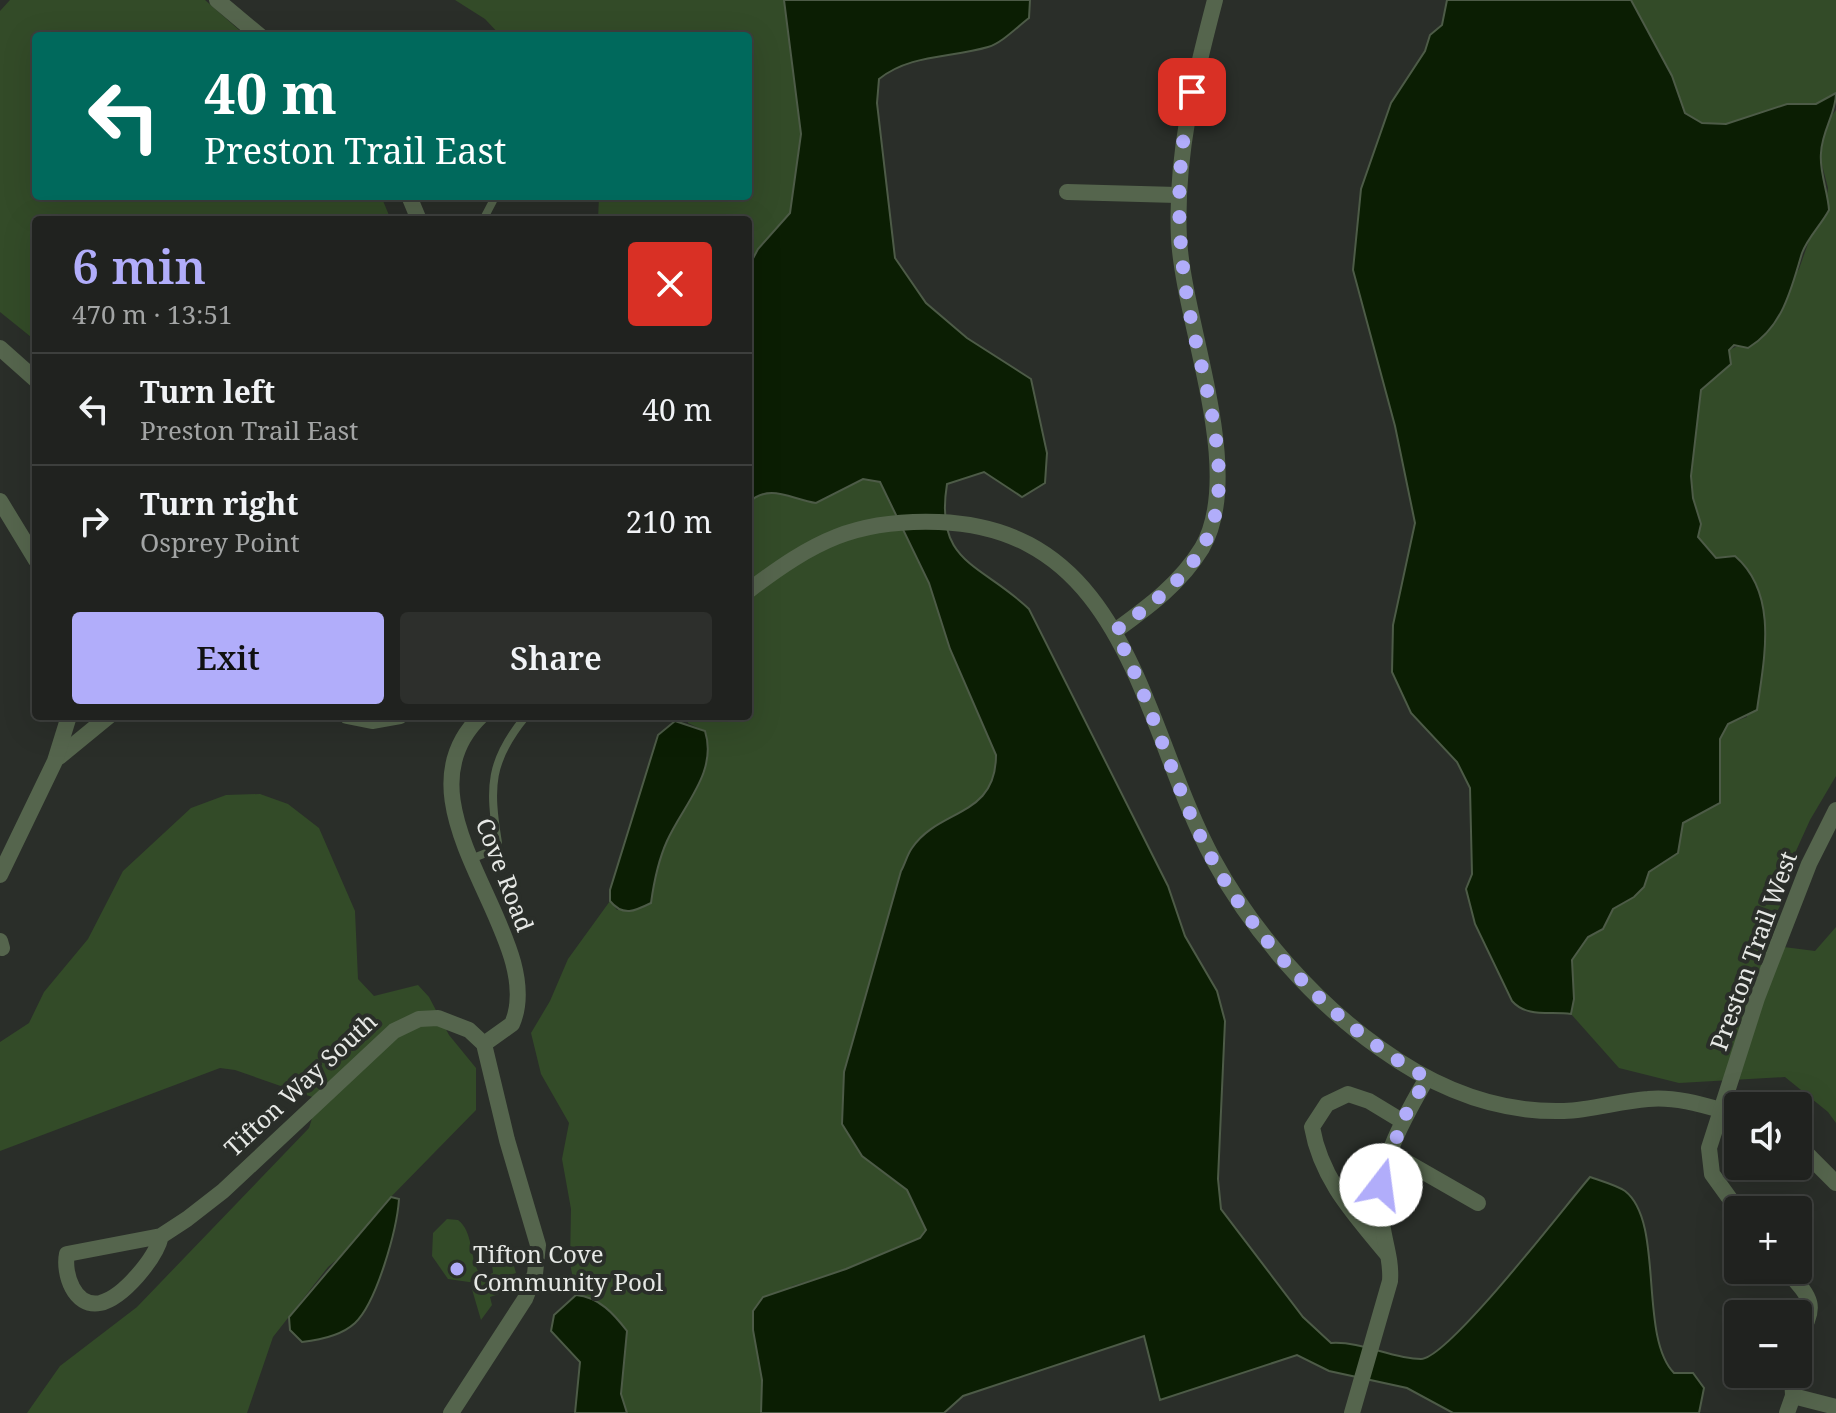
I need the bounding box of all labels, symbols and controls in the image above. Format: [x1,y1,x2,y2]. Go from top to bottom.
text: 40 m [204,54,337,130]
pin [1158,58,1226,126]
icon: left [72,64,176,168]
icon: arrive [1170,70,1214,114]
text: Preston Trail East [204,126,506,175]
text: 6 min [72,233,206,298]
button: close [628,242,712,326]
text: 470 m · 13:51 [72,296,233,332]
text: Turn left [140,371,275,412]
icon: left [72,387,116,431]
text: 40 m [642,389,712,430]
text: Preston Trail East [140,412,358,448]
text: Turn right [140,483,298,524]
icon: right [72,499,116,543]
text: 210 m [626,501,712,542]
text: Osprey Point [140,524,300,560]
button: Exit [72,612,384,704]
button: Share [400,612,712,704]
street label: Cove Road [469,813,542,936]
street label: Preston Trail West [1701,846,1804,1055]
street label: Tifton Way South [217,1005,383,1163]
map controls [1724,1092,1812,1388]
button: sound [1724,1092,1812,1180]
position arrow [1339,1143,1423,1227]
button: + [1724,1196,1812,1284]
place label: Tifton Cove Community Pool [473,1237,664,1298]
marker: Tifton Cove Community Pool [448,1260,466,1278]
button: − [1724,1300,1812,1388]

